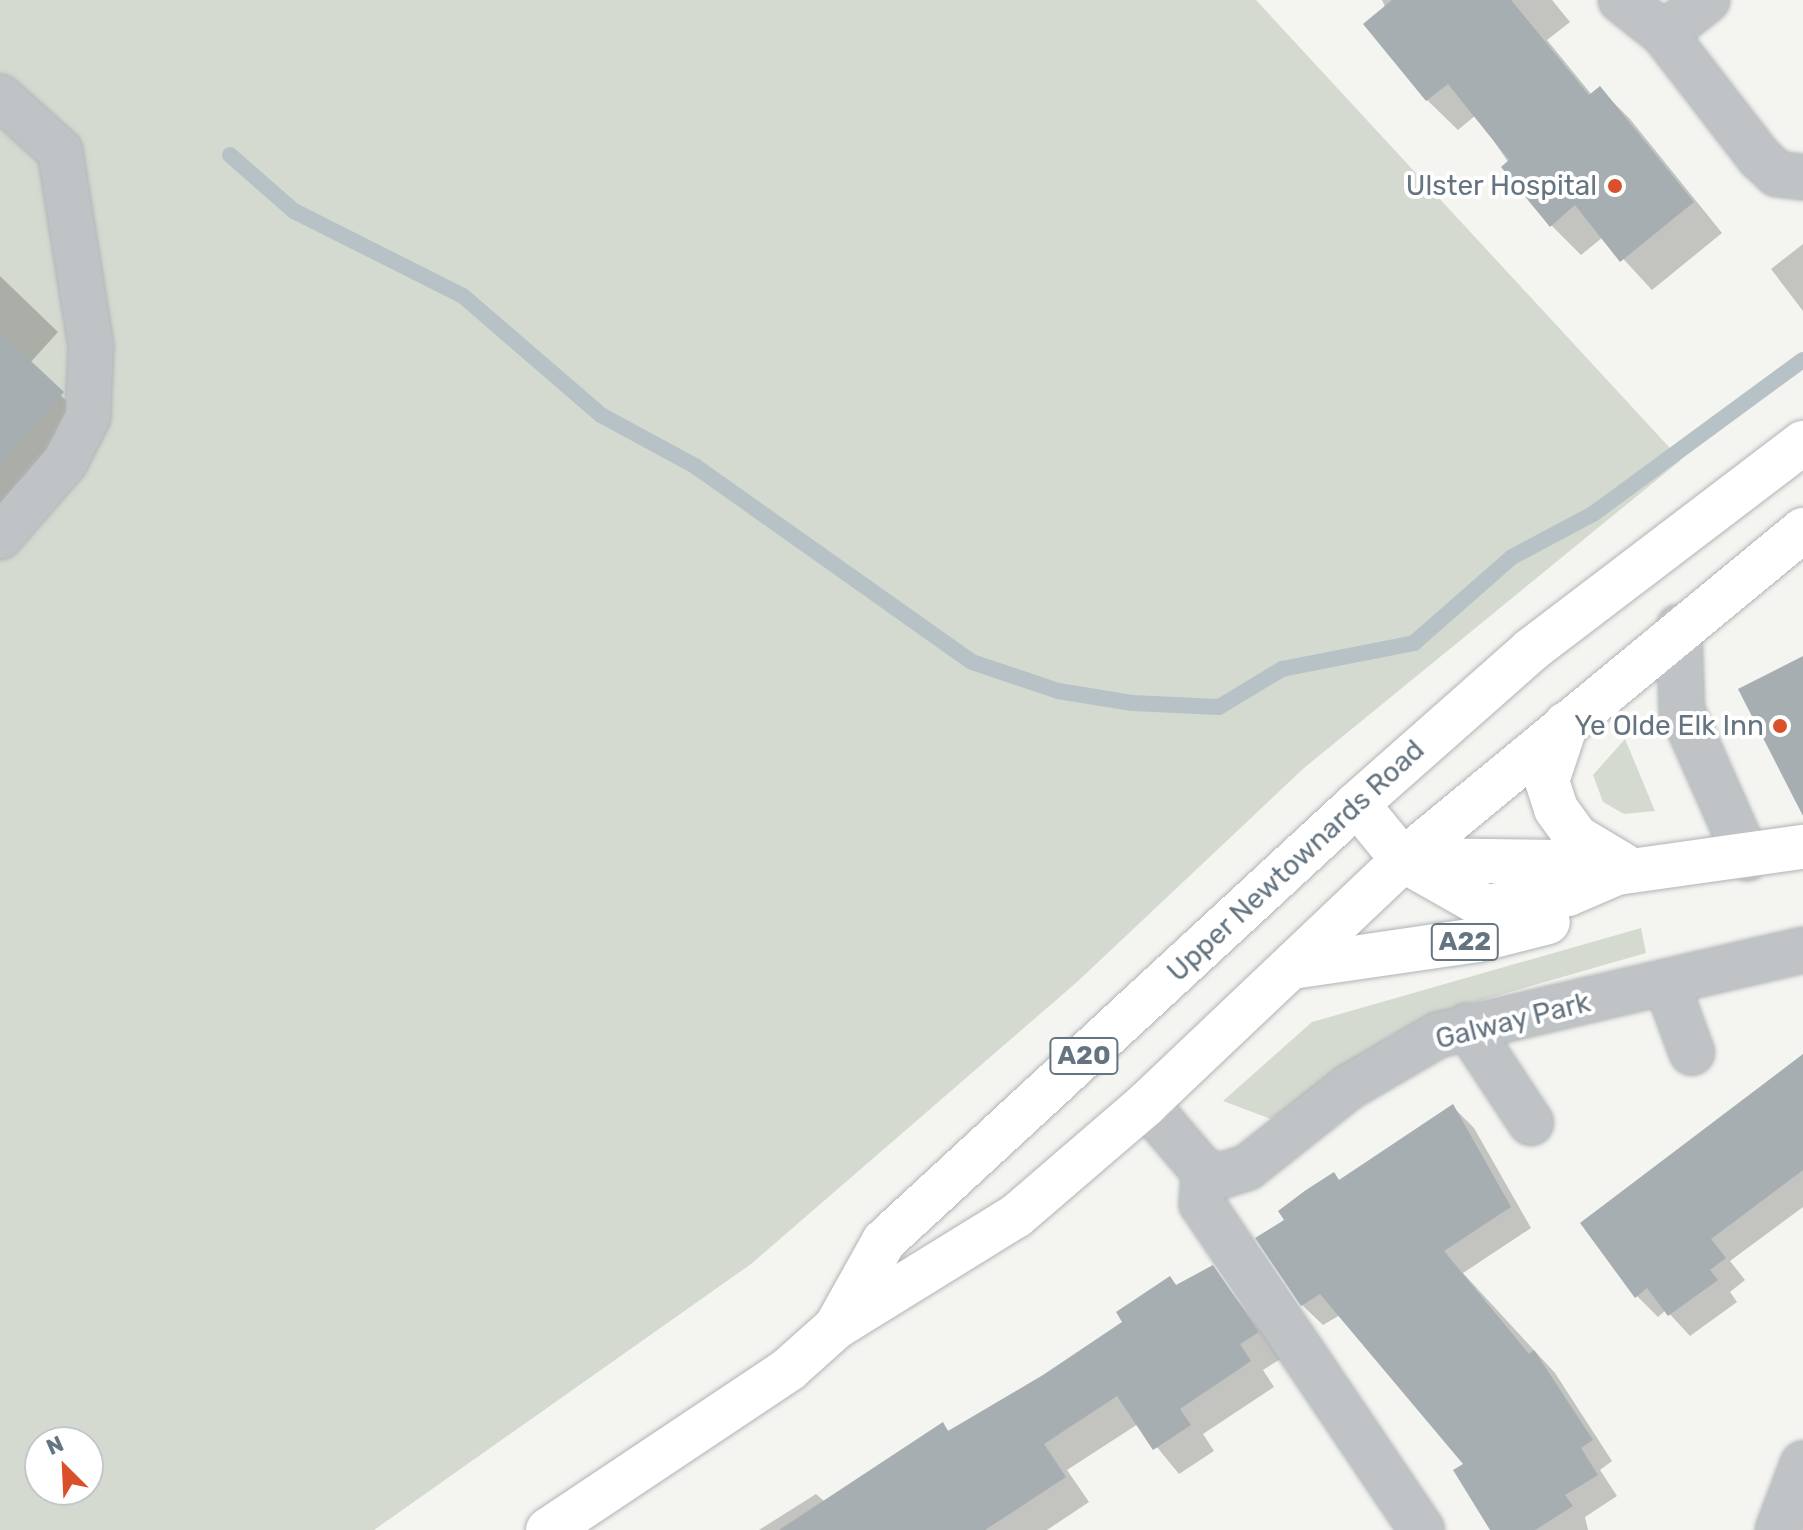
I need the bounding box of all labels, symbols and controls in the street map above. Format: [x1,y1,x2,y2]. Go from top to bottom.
place label: Ulster Hospital [1405,169,1597,203]
marker: Ulster Hospital [1604,175,1626,197]
place label: Ye Olde Elk Inn [1574,709,1764,743]
marker: Ye Olde Elk Inn [1771,717,1789,735]
street label: Upper Newtownards Road [1160,733,1432,989]
road number: A22 [1429,920,1501,964]
street label: Galway Park [1432,985,1594,1057]
road number: A20 [1048,1034,1120,1078]
north arrow [24,1426,104,1506]
text: N [42,1430,68,1461]

